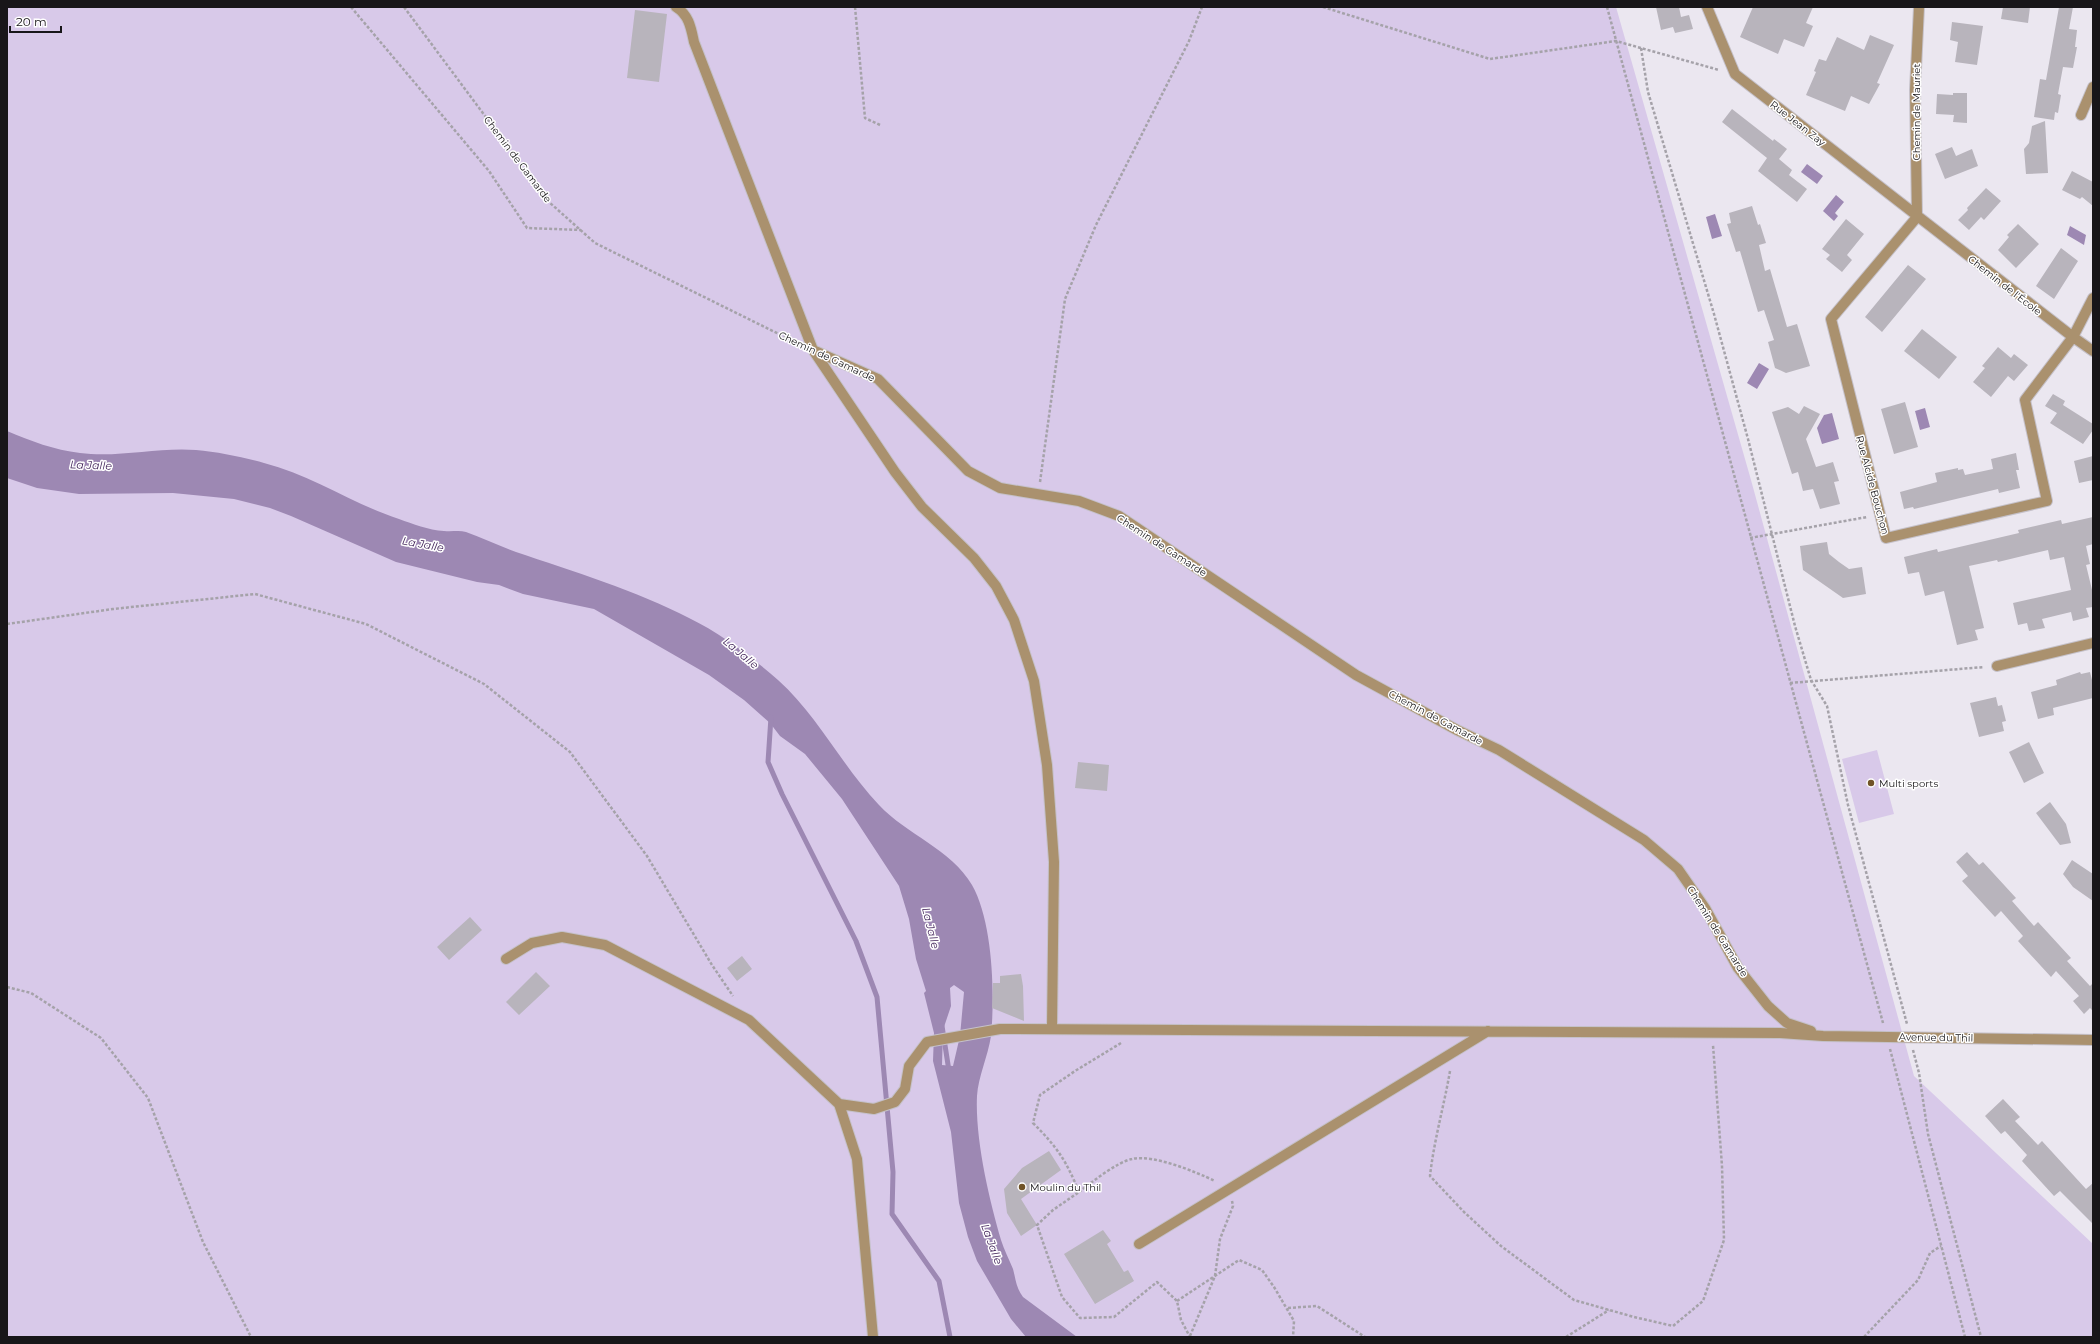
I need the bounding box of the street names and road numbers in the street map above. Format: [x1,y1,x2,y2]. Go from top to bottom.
street label: Chemin de Mauriet [1910,64,1923,160]
street label: Rue Jean Zay [1768,98,1828,149]
street label: Chemin de Gamarde [481,114,554,205]
street label: Chemin de l'École [1965,253,2044,318]
street label: Chemin de Gamarde [777,328,877,385]
street label: Rue Alcide Bouchon [1853,434,1892,536]
street label: Chemin de Gamarde [1114,511,1209,579]
street label: Chemin de Gamarde [1386,687,1485,748]
street label: Chemin de Gamarde [1684,883,1751,979]
street label: Avenue du Thil [1899,1030,1973,1045]

